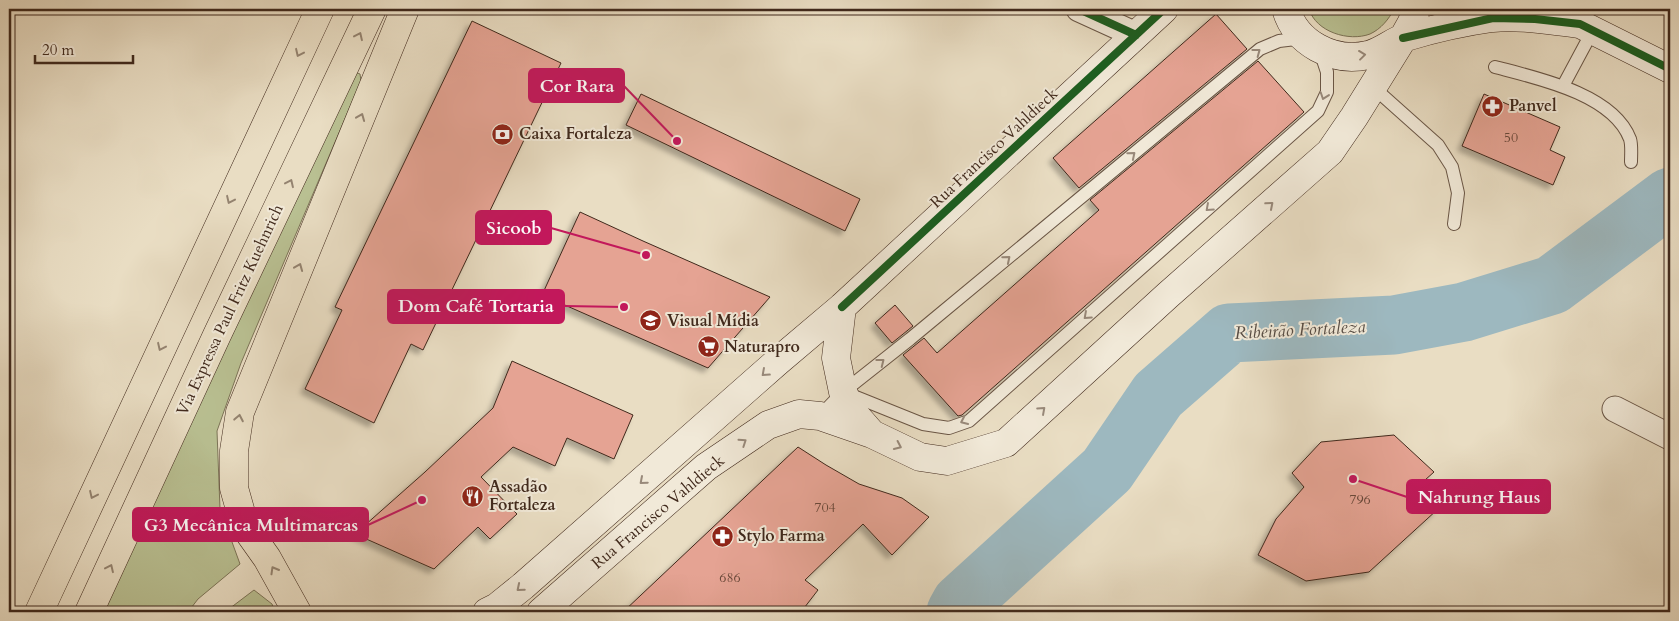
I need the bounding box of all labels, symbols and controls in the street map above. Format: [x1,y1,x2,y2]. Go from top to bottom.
scale bar [35,32,132,64]
one-way arrow [353,32,364,41]
text: 20 m [42,40,74,60]
one-way arrow [295,48,306,57]
one-way arrow [1252,49,1261,58]
one-way arrow [1359,50,1367,61]
callout: Cor Rara [529,69,624,102]
text: Cor Rara [540,74,614,99]
street label: Rua Francisco Vahldieck [925,83,1063,213]
one-way arrow [1320,91,1330,100]
pharmacy icon: Panvel [1481,94,1505,118]
place label: Panvel [1509,95,1557,117]
one-way arrow [354,113,365,122]
bank icon: Caixa Fortaleza [491,122,515,146]
place label: Caixa Fortaleza [519,123,632,145]
house number: 50 [1504,128,1518,147]
one-way arrow [1127,152,1136,161]
one-way arrow [283,179,294,188]
one-way arrow [226,195,236,204]
street label: Via Expressa Paul Fritz Kuehnrich [171,201,289,419]
one-way arrow [1205,202,1214,211]
one-way arrow [1264,202,1273,211]
callout: Sicoob [476,211,551,244]
text: Sicoob [486,216,542,241]
one-way arrow [1002,255,1011,264]
one-way arrow [293,263,303,272]
callout: Dom Café Tortaria [388,290,564,323]
text: Dom Café Tortaria [398,294,554,319]
school or university icon: Visual Mídia [639,309,663,333]
place label: Visual Mídia [667,310,759,332]
one-way arrow [1084,310,1093,319]
water label: Ribeirão Fortaleza [1234,314,1366,346]
supermarket icon: Naturapro [696,335,720,359]
place label: Naturapro [724,336,800,358]
one-way arrow [157,342,168,351]
one-way arrow [876,358,885,367]
one-way arrow [761,367,770,376]
one-way arrow [1036,407,1045,416]
one-way arrow [234,414,244,423]
one-way arrow [960,415,969,426]
one-way arrow [737,439,747,448]
one-way arrow [893,440,902,450]
street label: Rua Francisco Vahldieck [587,450,729,574]
one-way arrow [639,475,648,484]
place label: Assadão Fortaleza [489,476,556,516]
callout: Nahrung Haus [1407,480,1550,513]
restaurant icon: Assadão Fortaleza [461,484,485,508]
text: Nahrung Haus [1418,485,1540,510]
one-way arrow [89,490,99,499]
house number: 796 [1349,490,1371,509]
house number: 704 [814,498,836,517]
callout: G3 Mecânica Multimarcas [133,508,368,541]
text: G3 Mecânica Multimarcas [144,513,358,538]
pharmacy icon: Stylo Farma [710,524,734,548]
place label: Stylo Farma [738,525,825,547]
one-way arrow [103,564,114,573]
one-way arrow [270,566,280,575]
house number: 686 [719,568,741,587]
one-way arrow [517,582,526,591]

